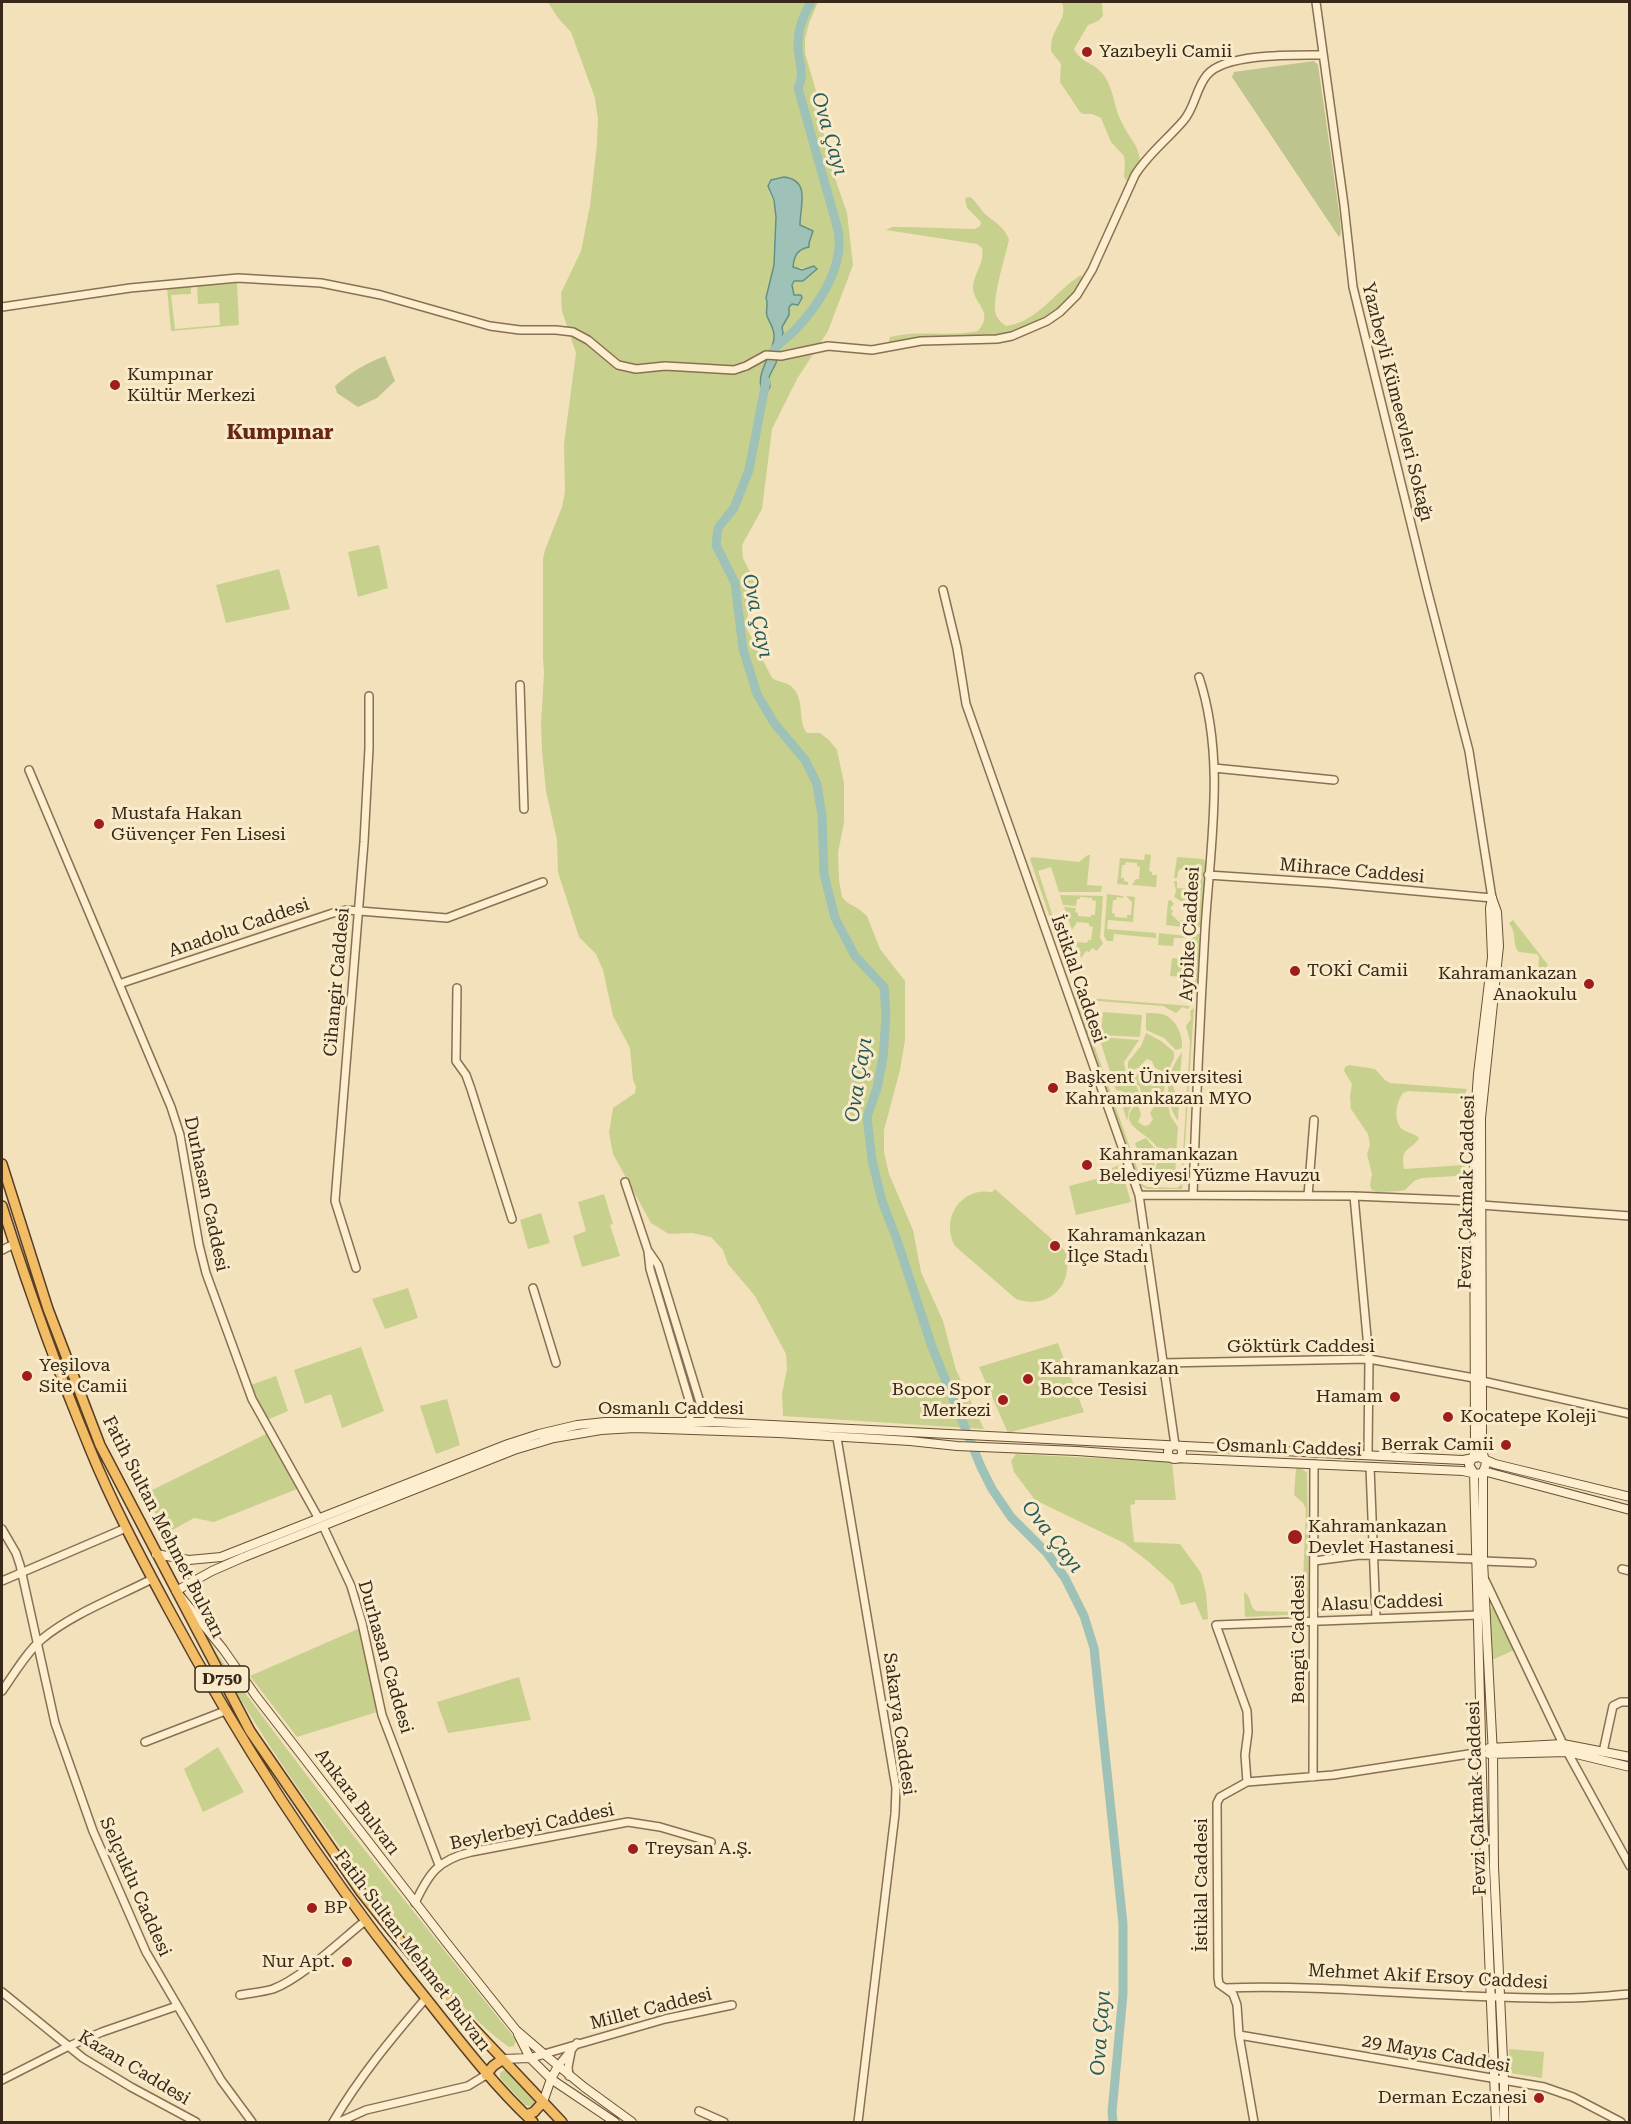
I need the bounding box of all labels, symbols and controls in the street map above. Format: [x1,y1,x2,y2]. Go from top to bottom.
place label: Yazıbeyli Camii [1099,41,1232,63]
marker: Yazıbeyli Camii [1080,45,1094,59]
water label: Ova Çayı [806,90,852,178]
street label: Yazıbeyli Kümeevleri Sokağı [1357,280,1437,524]
place label: Kumpınar Kültür Merkezi [127,364,255,406]
marker: Kumpınar Kültür Merkezi [108,378,122,392]
district label: Kumpınar [226,420,334,446]
water label: Ova Çayı [736,572,778,660]
place label: Mustafa Hakan Güvençer Fen Lisesi [111,803,286,846]
marker: Mustafa Hakan Güvençer Fen Lisesi [92,817,106,831]
street label: Mihrace Caddesi [1279,854,1425,888]
street label: Aybike Caddesi [1176,866,1204,1002]
street label: Anadolu Caddesi [166,894,312,962]
street label: Cihangir Caddesi [320,907,354,1057]
street label: İstiklal Caddesi [1046,912,1110,1046]
place label: TOKİ Camii [1307,960,1408,982]
place label: Kahramankazan Anaokulu [1438,963,1577,1006]
marker: TOKİ Camii [1288,964,1302,978]
marker: Kahramankazan Anaokulu [1582,977,1596,991]
water label: Ova Çayı [840,1036,878,1124]
place label: Başkent Üniversitesi Kahramankazan MYO [1065,1067,1252,1110]
marker: Başkent Üniversitesi Kahramankazan MYO [1046,1081,1060,1095]
street label: Fevzi Çakmak Caddesi [1455,1094,1479,1290]
street label: Durhasan Caddesi [179,1114,233,1274]
place label: Kahramankazan Belediyesi Yüzme Havuzu [1099,1144,1320,1186]
marker: Kahramankazan Belediyesi Yüzme Havuzu [1080,1158,1094,1172]
place label: Kahramankazan İlçe Stadı [1067,1225,1206,1268]
marker: Kahramankazan İlçe Stadı [1048,1239,1062,1253]
street label: Göktürk Caddesi [1227,1336,1375,1358]
place label: Yeşilova Site Camii [39,1355,127,1398]
place label: Kahramankazan Bocce Tesisi [1040,1358,1179,1400]
marker: Yeşilova Site Camii [20,1369,34,1383]
marker: Kahramankazan Bocce Tesisi [1021,1372,1035,1386]
place label: Bocce Spor Merkezi [892,1379,991,1422]
place label: Hamam [1316,1386,1383,1408]
marker: Hamam [1388,1390,1402,1404]
marker: Bocce Spor Merkezi [996,1393,1010,1407]
street label: Osmanlı Caddesi [598,1398,744,1420]
place label: Kocatepe Koleji [1460,1406,1596,1428]
marker: Kocatepe Koleji [1441,1410,1455,1424]
street label: Fatih Sultan Mehmet Bulvarı [98,1412,228,1642]
place label: Berrak Camii [1381,1434,1494,1456]
street label: Osmanlı Caddesi [1216,1435,1362,1461]
marker: Berrak Camii [1499,1438,1513,1452]
water label: Ova Çayı [1016,1496,1088,1578]
place label: Kahramankazan Devlet Hastanesi [1308,1516,1454,1558]
marker: Kahramankazan Devlet Hastanesi [1286,1528,1304,1546]
street label: Bengü Caddesi [1288,1574,1310,1704]
street label: Durhasan Caddesi [353,1578,417,1736]
street label: Alasu Caddesi [1321,1590,1443,1616]
street label: Sakarya Caddesi [878,1651,920,1797]
road number: D750 [195,1666,249,1692]
street label: Fevzi Çakmak Caddesi [1463,1700,1491,1896]
street label: Ankara Bulvarı [310,1745,404,1859]
street label: Beylerbeyi Caddesi [448,1799,616,1855]
street label: Selçuklu Caddesi [95,1814,175,1960]
street label: İstiklal Caddesi [1191,1818,1213,1952]
place label: Treysan A.Ş. [645,1838,752,1860]
marker: Treysan A.Ş. [626,1842,640,1856]
street label: Fatih Sultan Mehmet Bulvarı [329,1846,495,2056]
place label: BP [324,1897,348,1919]
marker: BP [305,1901,319,1915]
place label: Nur Apt. [262,1951,335,1973]
marker: Nur Apt. [340,1955,354,1969]
street label: Mehmet Akif Ersoy Caddesi [1307,1960,1549,1994]
street label: Millet Caddesi [588,1983,714,2035]
water label: Ova Çayı [1086,1990,1116,2076]
street label: Kazan Caddesi [74,2026,194,2110]
street label: 29 Mayıs Caddesi [1360,2030,1512,2078]
place label: Derman Eczanesi [1378,2087,1527,2109]
marker: Derman Eczanesi [1532,2091,1546,2105]

